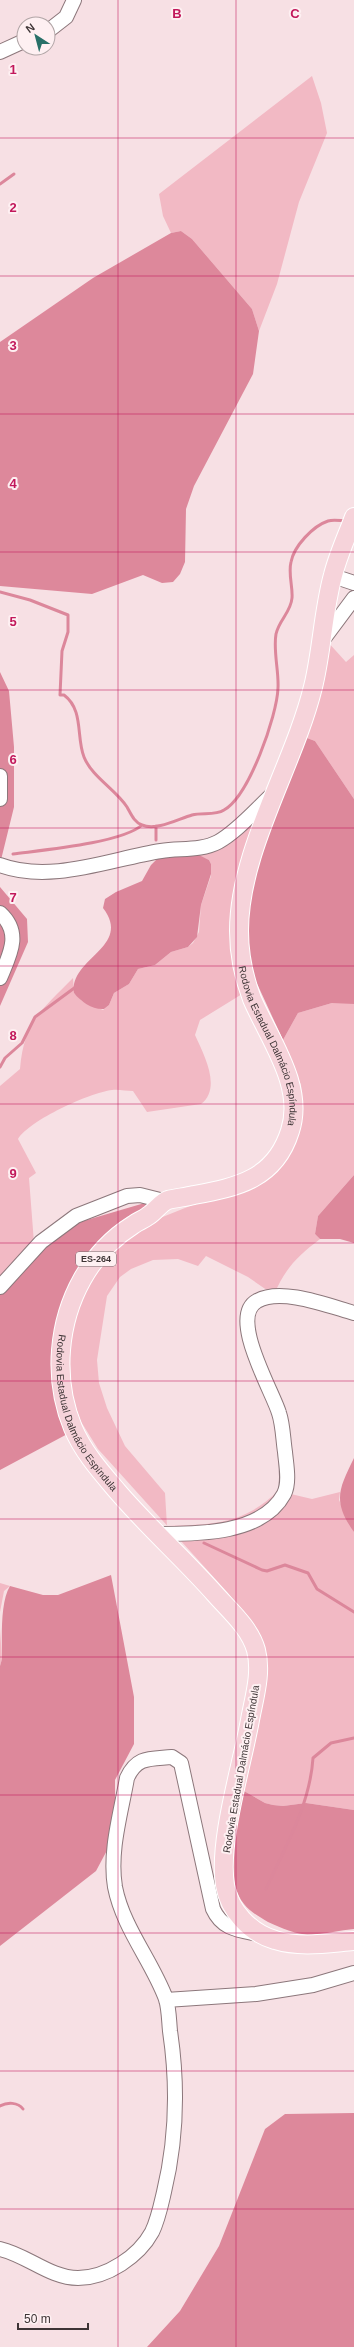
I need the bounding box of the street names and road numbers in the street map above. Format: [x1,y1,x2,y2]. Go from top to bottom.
street label: Rodovia Estadual Dalmácio Espíndula [237,965,299,1128]
road number: ES-264 [76,1252,116,1266]
street label: Rodovia Estadual Dalmácio Espíndula [55,1334,120,1493]
street label: Rodovia Estadual Dalmácio Espíndula [221,1684,261,1854]

